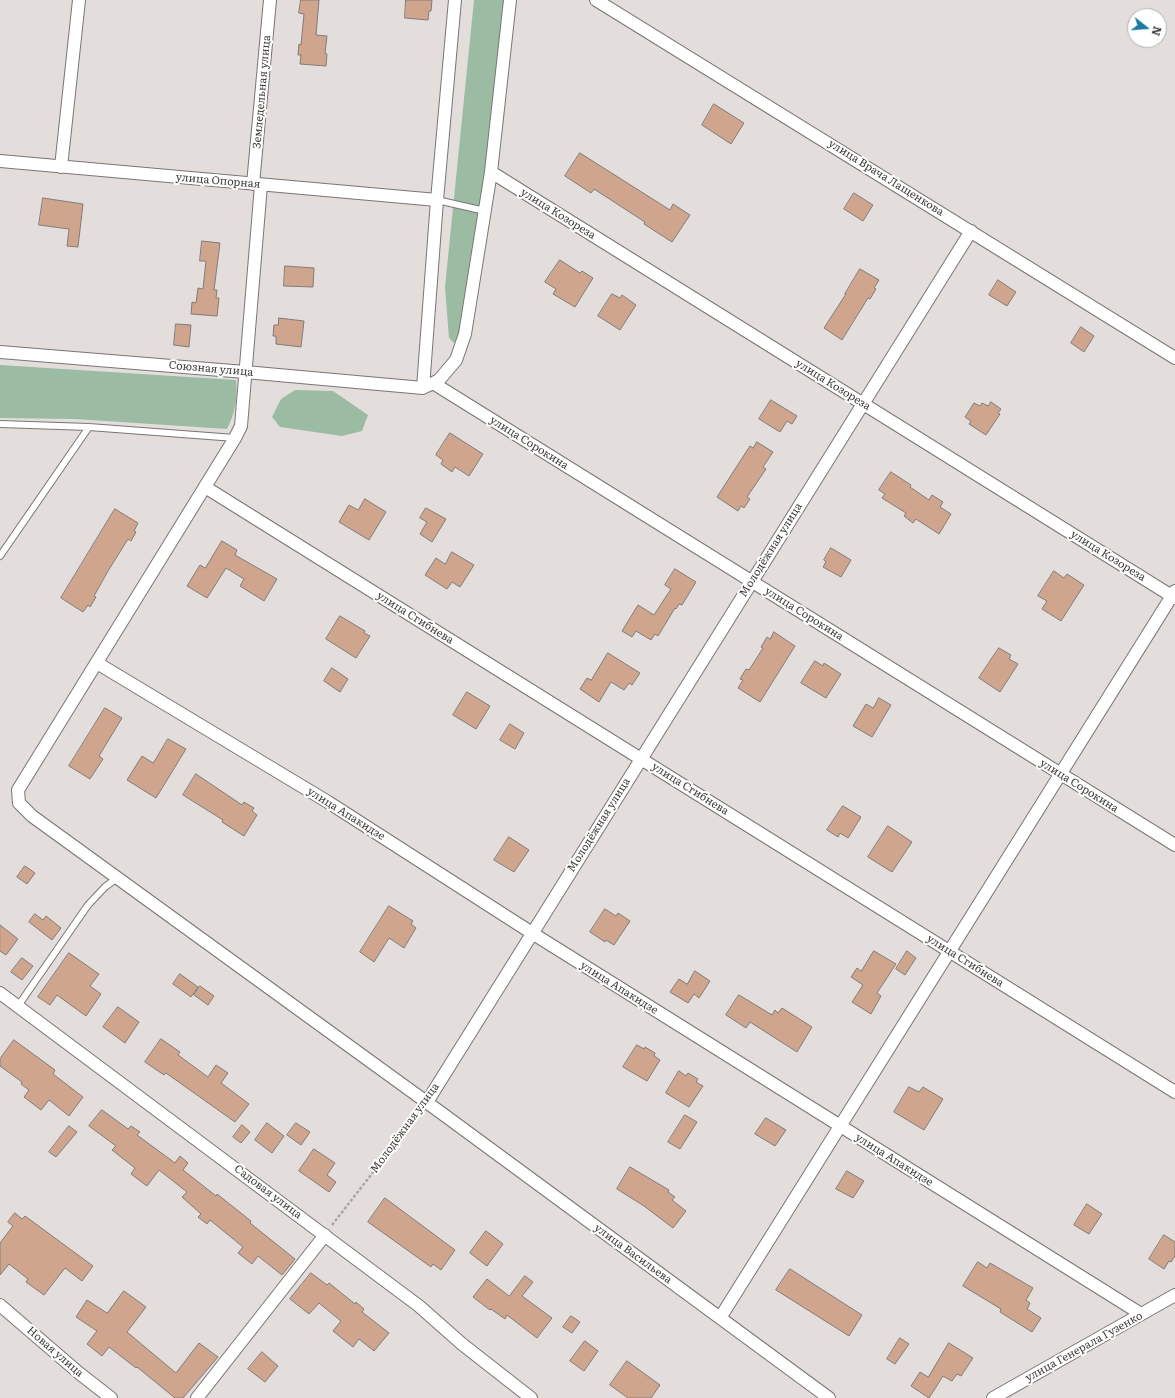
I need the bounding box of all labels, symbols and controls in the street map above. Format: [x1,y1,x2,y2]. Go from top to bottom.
north arrow [1127,8,1167,48]
text: N [1149,24,1167,38]
street label: Земледельная улица [250,35,274,149]
street label: улица Врача Лащенкова [826,137,946,219]
street label: улица Опорная [175,171,261,191]
street label: улица Козореза [518,186,598,242]
street label: улица Козореза [793,357,873,413]
street label: Союзная улица [168,359,254,379]
street label: улица Сорокина [487,413,571,473]
street label: Молодёжная улица [737,501,805,599]
street label: улица Козореза [1068,528,1148,584]
street label: улица Сорокина [762,584,846,644]
street label: улица Сгибнева [374,589,456,647]
street label: улица Сорокина [1037,756,1121,816]
street label: улица Сгибнева [649,760,731,818]
street label: Молодёжная улица [565,776,633,874]
street label: улица Апакидзе [305,785,387,843]
street label: улица Сгибнева [924,932,1006,990]
street label: улица Апакидзе [578,959,660,1017]
street label: Молодёжная улица [368,1080,442,1176]
street label: улица Апакидзе [853,1131,935,1189]
street label: Садовая улица [232,1162,304,1222]
street label: улица Васильева [592,1221,674,1287]
street label: улица Генерала Гузенко [1023,1309,1145,1385]
street label: Новая улица [24,1324,86,1380]

